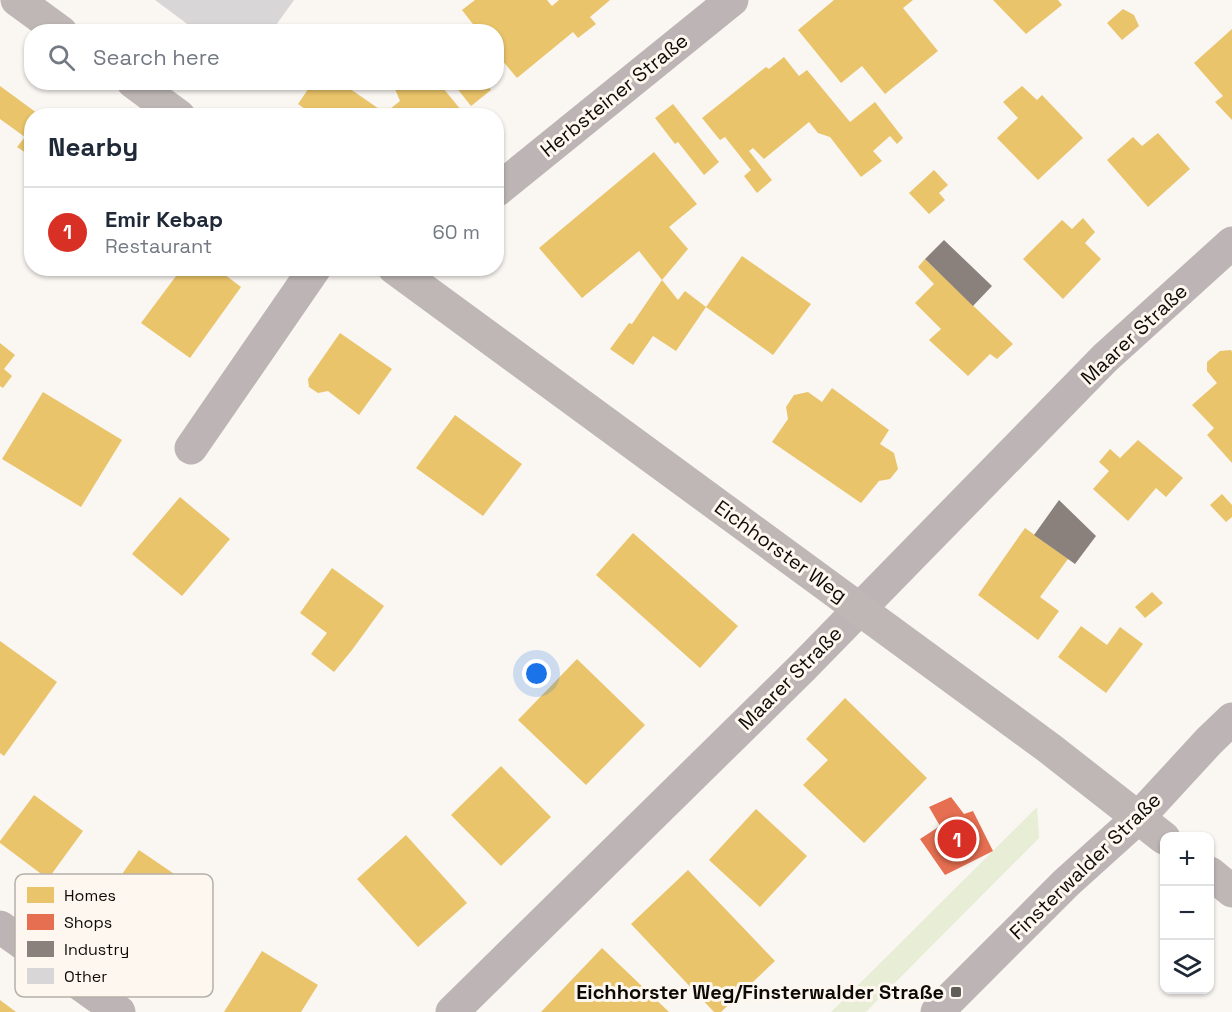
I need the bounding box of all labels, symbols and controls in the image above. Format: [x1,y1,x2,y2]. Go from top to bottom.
search box [24,24,504,90]
street label: Herbsteiner Straße [535,27,693,163]
icon: search [45,41,78,74]
text: Search here [93,43,220,71]
text: Nearby [48,130,138,164]
text: Emir Kebap [105,205,223,233]
text: 1 [63,219,72,245]
text: 60 m [433,219,480,245]
text: Restaurant [105,233,212,259]
street label: Maarer Straße [1075,278,1193,390]
street label: Eichhorster Weg [710,494,852,608]
street label: Maarer Straße [733,621,847,735]
your location [522,659,551,688]
street label: Finsterwalder Straße [1004,787,1166,945]
pin: 1 [938,816,976,862]
map controls [1160,832,1214,994]
button: + [1160,832,1214,886]
legend [15,874,213,997]
text: Homes [64,885,116,906]
button: − [1160,886,1214,940]
text: Shops [64,912,112,933]
text: Industry [64,939,129,960]
button: layers [1160,940,1214,994]
text: Other [64,966,107,987]
place label: Eichhorster Weg/Finsterwalder Straße [576,979,944,1005]
marker: Eichhorster Weg/Finsterwalder Straße [949,985,963,999]

